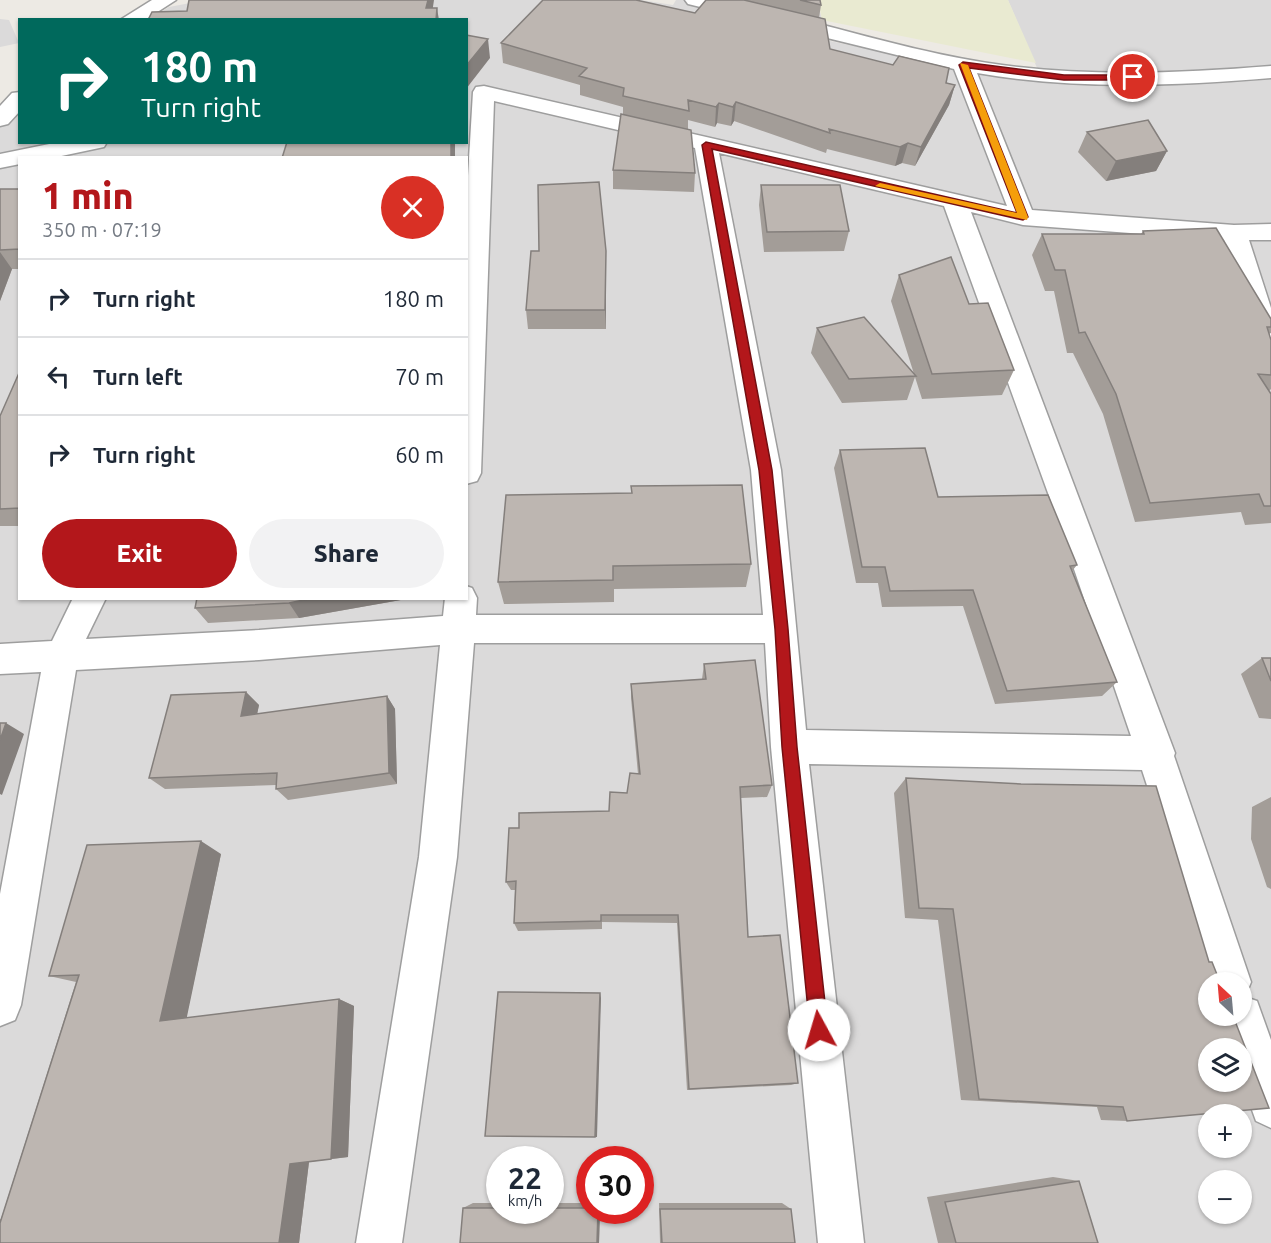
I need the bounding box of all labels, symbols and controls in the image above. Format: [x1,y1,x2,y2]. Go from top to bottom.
icon: right [42,42,120,120]
text: 180 m [141,43,258,90]
pin [1107,51,1158,102]
icon: arrive [1116,60,1149,93]
text: Turn right [141,92,261,122]
text: 1 min [42,175,134,216]
button: close [381,176,444,239]
text: 350 m · 07:19 [42,218,162,241]
icon: right [42,282,75,315]
text: Turn right [93,286,195,311]
text: 180 m [383,286,444,311]
icon: left [42,360,75,393]
text: Turn left [93,364,183,389]
text: 70 m [395,364,444,389]
icon: right [42,438,75,471]
text: Turn right [93,442,195,467]
text: 60 m [395,442,444,467]
button: Exit [42,519,237,588]
button: Share [249,519,444,588]
north arrow [1198,972,1252,1026]
map controls [1198,972,1252,1224]
position arrow [787,998,851,1062]
button: layers [1198,1038,1252,1092]
button: + [1198,1104,1252,1158]
speed limit sign: 30 [576,1146,654,1224]
text: 22 [508,1161,542,1195]
button: − [1198,1170,1252,1224]
text: km/h [508,1192,542,1209]

